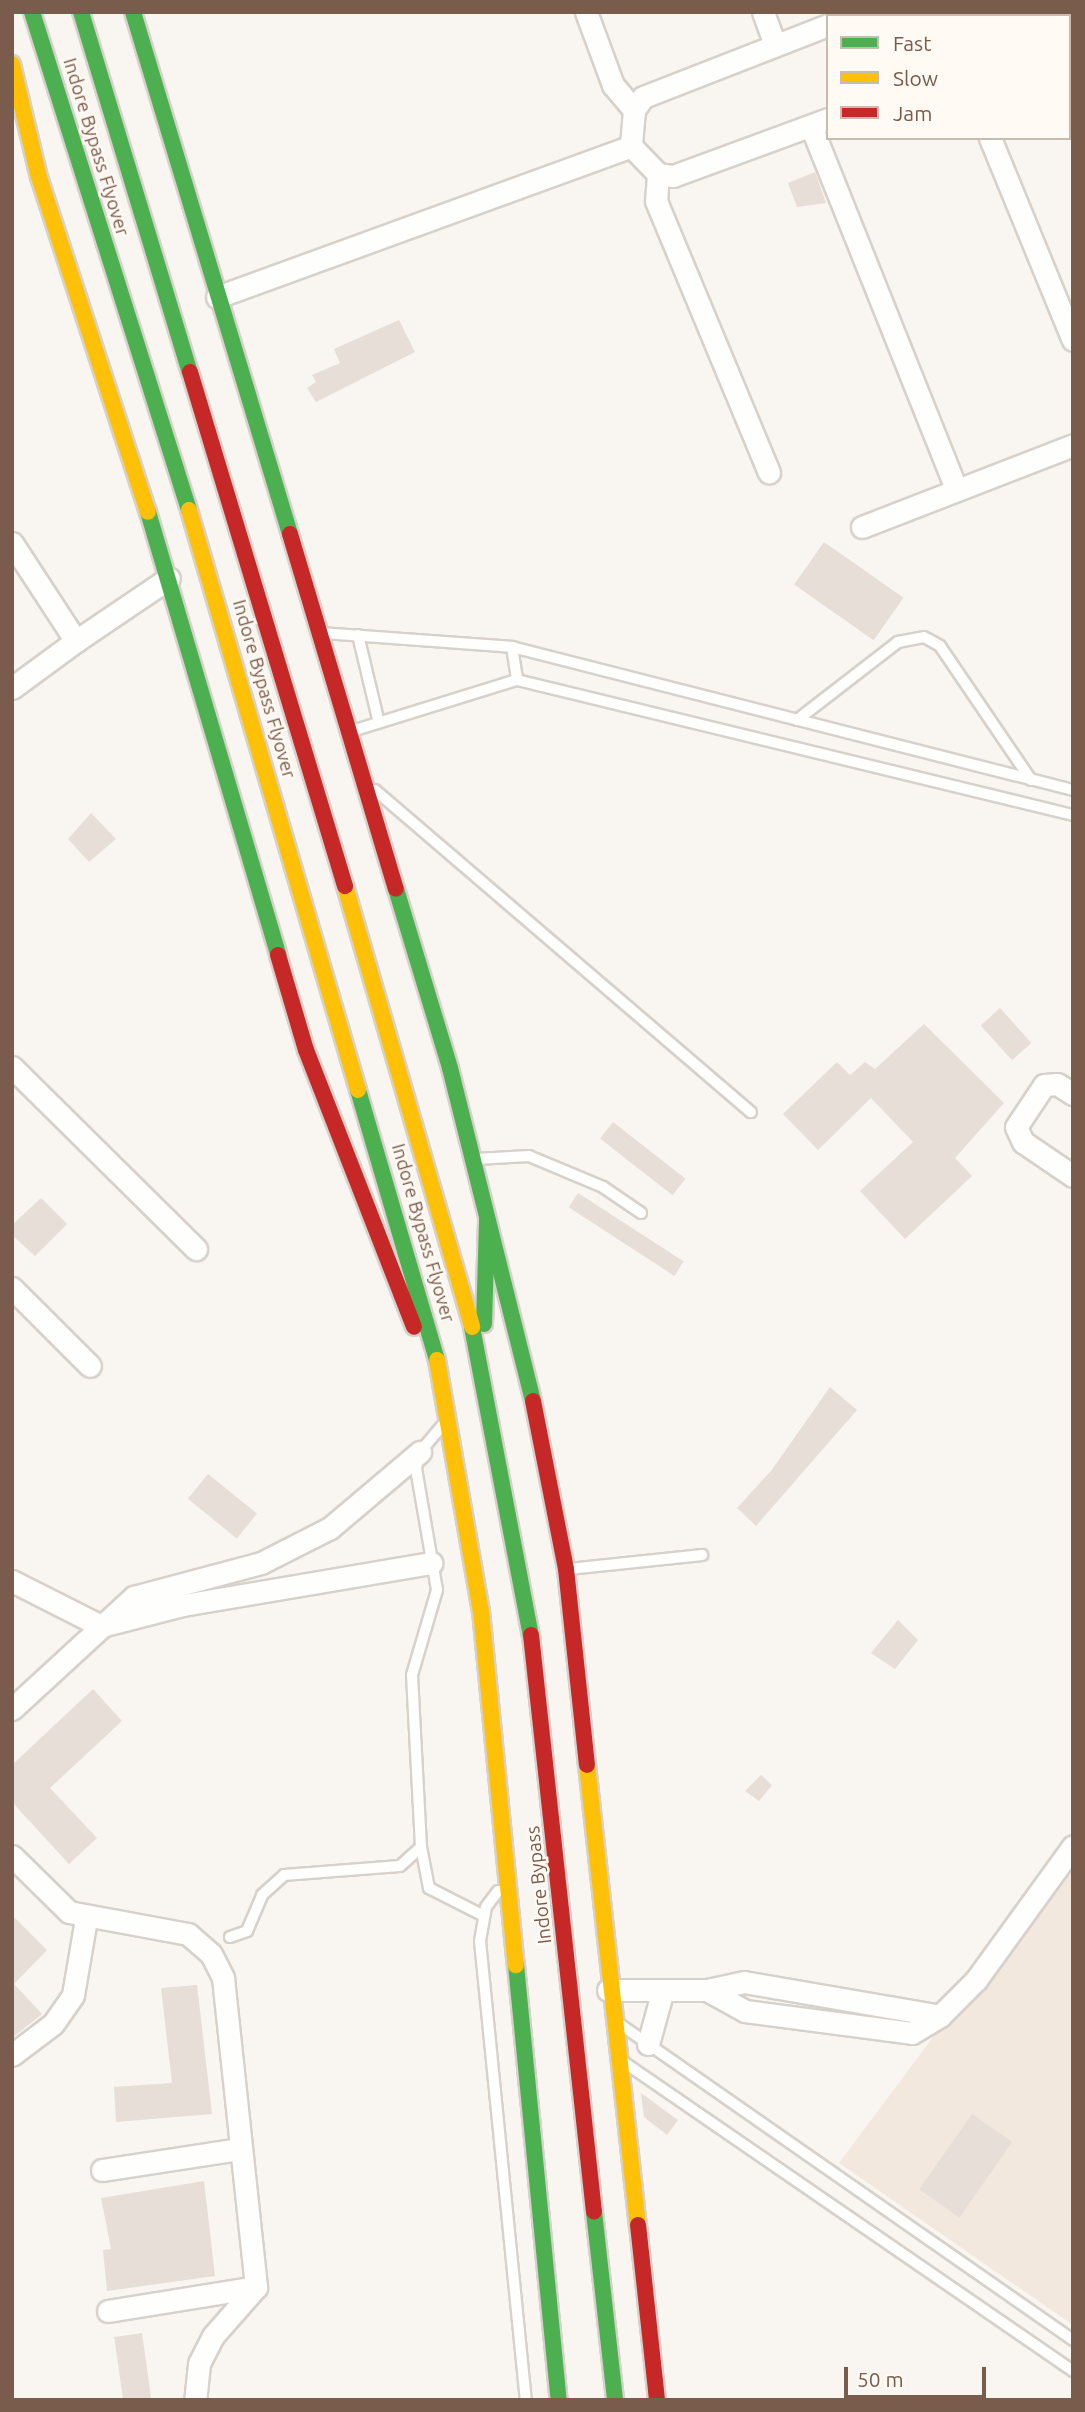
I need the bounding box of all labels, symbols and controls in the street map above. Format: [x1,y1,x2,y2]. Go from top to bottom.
legend [826,14,1071,140]
text: Fast [893,31,931,55]
street label: Indore Bypass Flyover [58,55,134,239]
text: Slow [893,66,938,90]
text: Jam [893,101,932,125]
street label: Indore Bypass Flyover [228,597,300,781]
street label: Indore Bypass Flyover [387,1141,459,1325]
street label: Indore Bypass [521,1825,557,1945]
scale bar [847,2352,989,2396]
text: 50 m [857,2367,904,2391]

